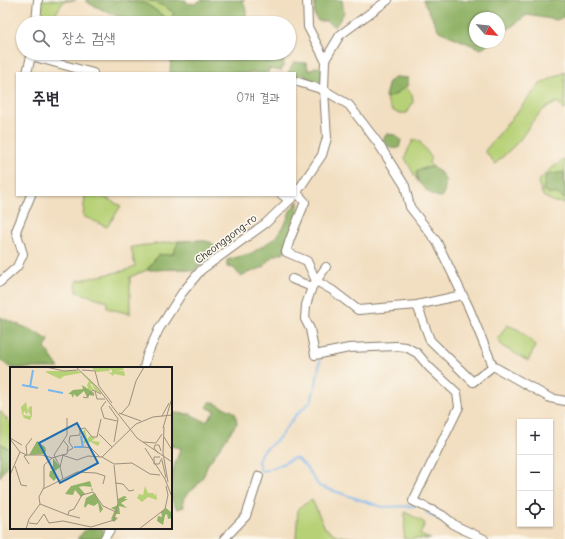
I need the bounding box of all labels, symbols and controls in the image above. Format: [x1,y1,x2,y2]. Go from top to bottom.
north arrow [469,12,505,48]
search box [16,16,296,60]
icon: search [30,27,52,49]
text: 장소 검색 [62,29,115,47]
text: 주변 [32,89,59,108]
text: 0개 결과 [236,90,280,105]
street label: Cheonggong-ro [193,211,260,266]
inset map [10,367,172,529]
map controls [517,419,553,527]
button: + [517,419,553,455]
button: − [517,455,553,491]
button: locate [517,491,553,527]

